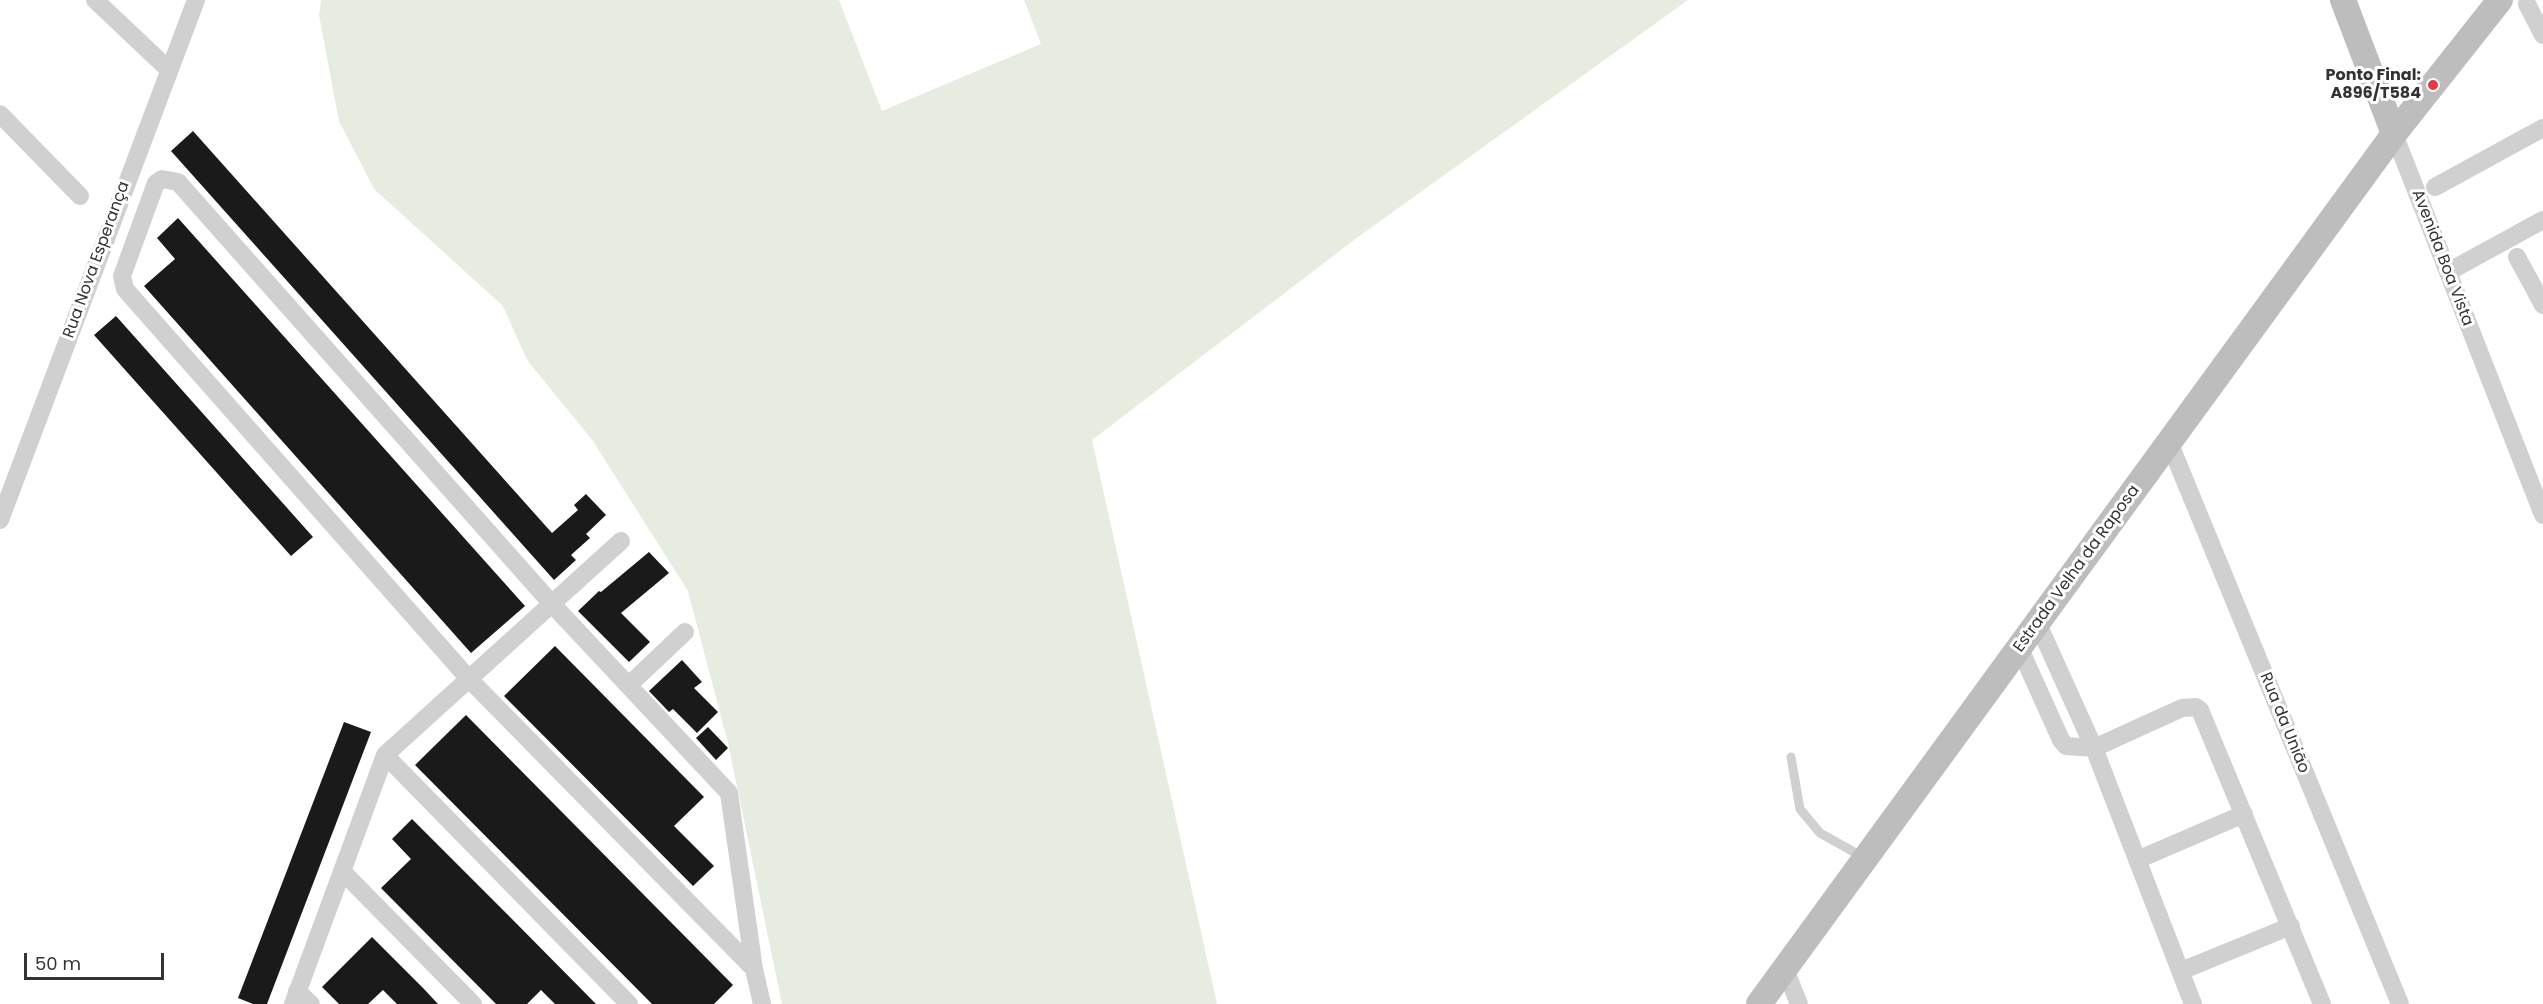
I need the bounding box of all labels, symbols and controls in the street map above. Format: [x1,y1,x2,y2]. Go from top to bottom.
place label: Ponto Final: A896/T584 [2326,66,2421,104]
marker: Ponto Final: A896/T584 [2426,78,2440,92]
street label: Rua Nova Esperança [60,179,134,341]
street label: Avenida Boa Vista [2407,187,2477,329]
street label: Estrada Velha da Raposa [2010,482,2144,656]
street label: Rua da União [2255,670,2313,776]
scale bar [27,941,166,979]
text: 50 m [35,951,81,976]

